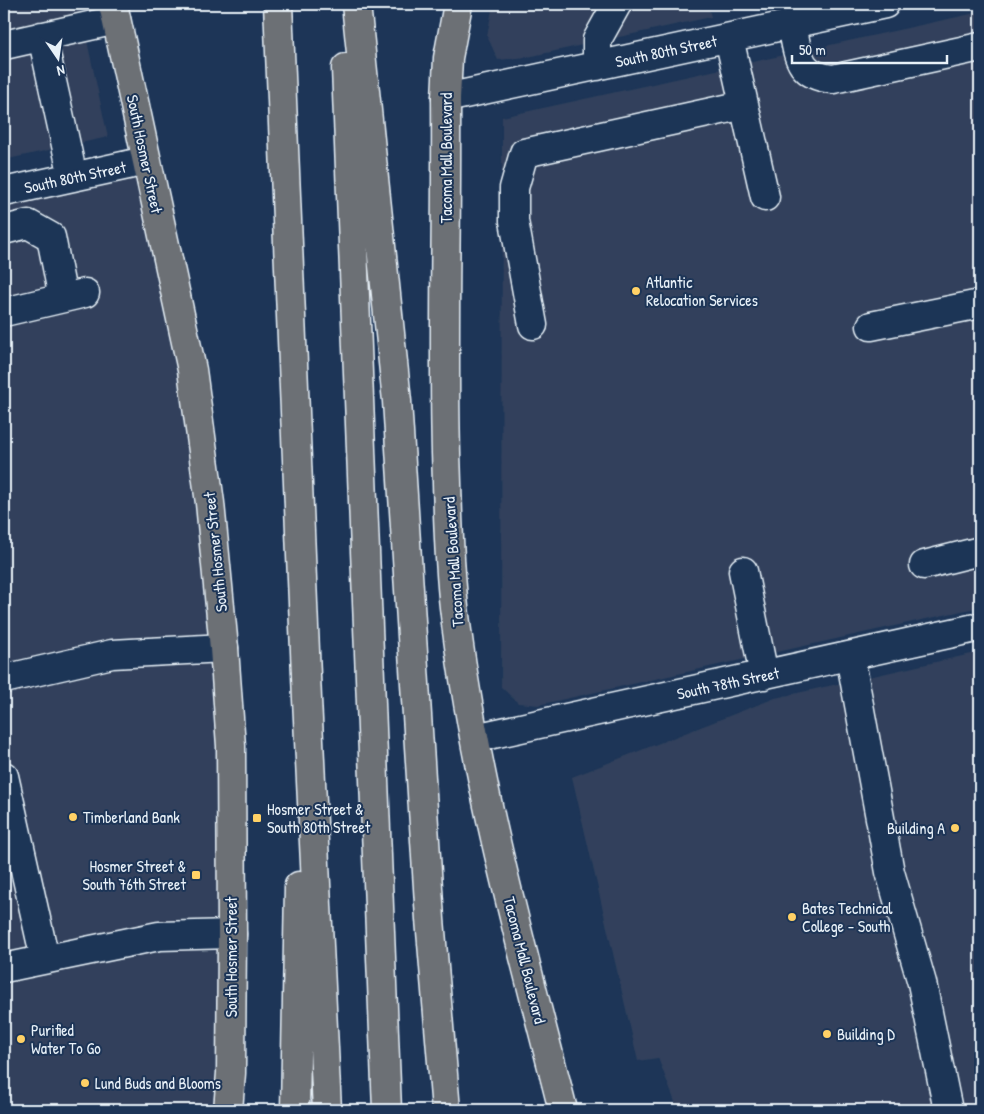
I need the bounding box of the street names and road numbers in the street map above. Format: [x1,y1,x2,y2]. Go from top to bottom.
street label: South 80th Street [613,29,719,73]
street label: South Hosmer Street [122,93,168,216]
street label: Tacoma Mall Boulevard [435,93,457,223]
street label: South 80th Street [22,155,128,199]
street label: South Hosmer Street [198,490,232,613]
street label: Tacoma Mall Boulevard [437,496,469,628]
street label: South 78th Street [675,661,782,705]
street label: Tacoma Mall Boulevard [499,894,551,1026]
street label: South Hosmer Street [220,896,242,1017]

